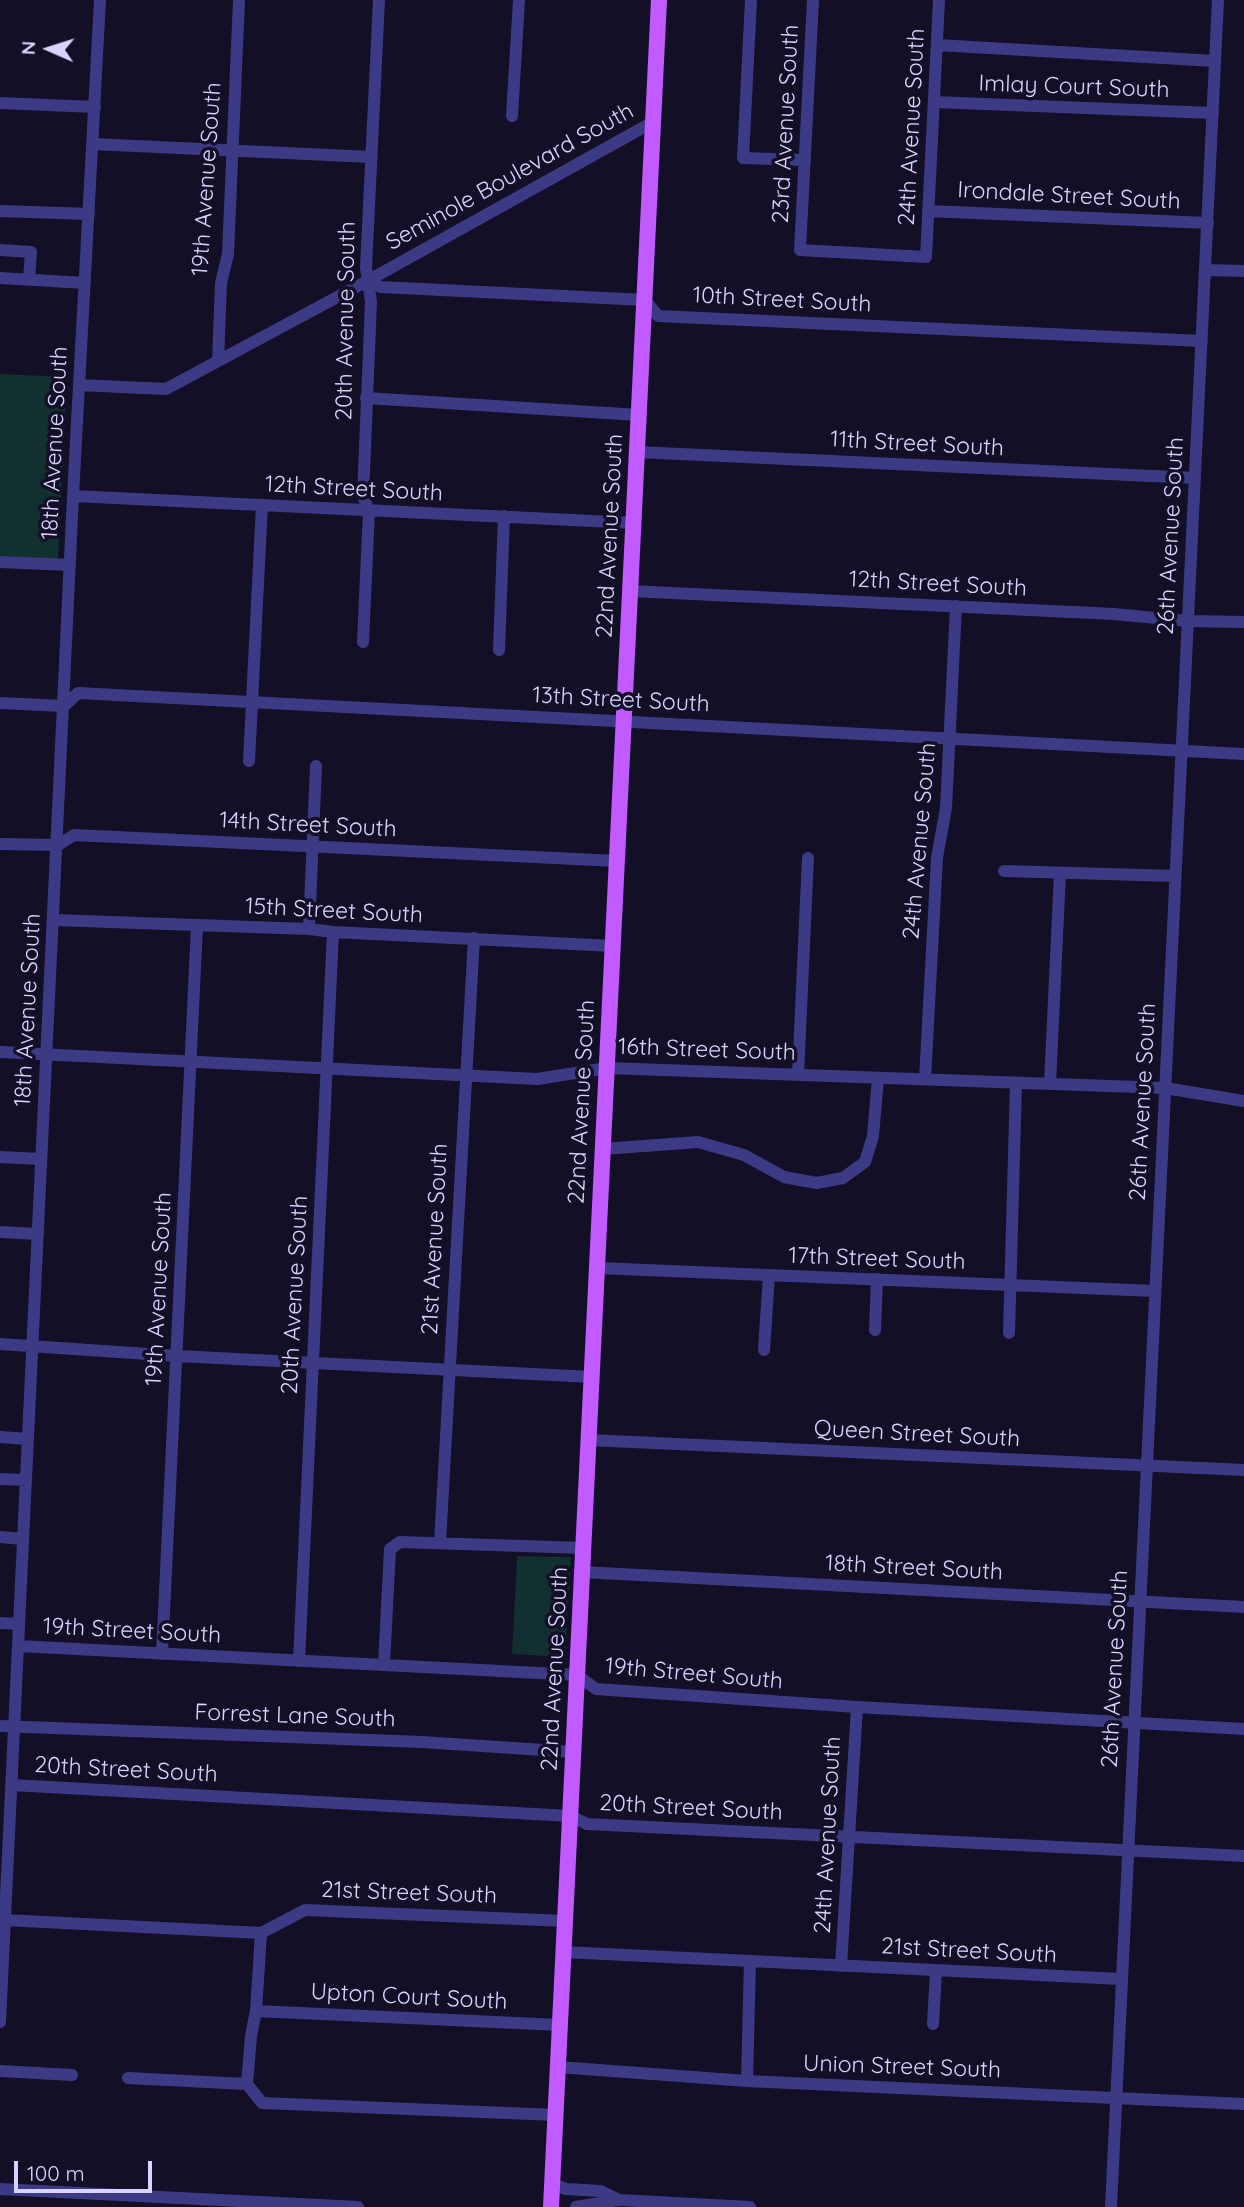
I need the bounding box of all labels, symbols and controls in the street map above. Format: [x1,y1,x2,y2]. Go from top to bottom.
north arrow [14,14,84,84]
street label: 23rd Avenue South [767,24,805,224]
street label: 24th Avenue South [893,28,931,226]
text: N [16,40,40,56]
street label: Imlay Court South [978,70,1170,104]
street label: 19th Avenue South [186,81,228,277]
street label: Seminole Boulevard South [381,97,639,257]
street label: Irondale Street South [957,176,1181,216]
street label: 20th Avenue South [330,221,362,421]
street label: 10th Street South [692,282,872,318]
street label: 18th Avenue South [36,346,74,540]
street label: 11th Street South [829,426,1005,462]
street label: 22nd Avenue South [591,433,629,639]
street label: 26th Avenue South [1152,436,1190,636]
street label: 12th Street South [264,471,444,507]
street label: 12th Street South [848,566,1028,602]
street label: 13th Street South [532,682,710,718]
street label: 24th Avenue South [898,741,942,941]
street label: 14th Street South [219,807,397,843]
street label: 15th Street South [244,893,424,929]
street label: 18th Avenue South [9,913,47,1107]
street label: 22nd Avenue South [563,999,601,1205]
street label: 26th Avenue South [1124,1002,1162,1202]
street label: 16th Street South [618,1033,796,1067]
street label: 21st Avenue South [416,1142,454,1336]
street label: 19th Avenue South [140,1191,178,1387]
street label: 20th Avenue South [276,1195,314,1395]
street label: 17th Street South [788,1242,966,1276]
street label: Queen Street South [813,1415,1021,1453]
street label: 18th Street South [824,1550,1004,1586]
street label: 22nd Avenue South [536,1566,574,1772]
street label: 26th Avenue South [1096,1569,1134,1769]
street label: 19th Street South [42,1613,222,1649]
street label: 19th Street South [604,1652,784,1696]
street label: Forrest Lane South [194,1699,396,1733]
street label: 24th Avenue South [809,1736,847,1934]
street label: 20th Street South [34,1751,218,1789]
street label: 20th Street South [599,1789,783,1827]
street label: 21st Street South [321,1876,497,1910]
street label: 21st Street South [880,1933,1058,1969]
street label: Upton Court South [310,1978,508,2016]
street label: Union Street South [803,2050,1001,2084]
scale bar [18,2148,156,2192]
text: 100 m [27,2160,85,2186]

